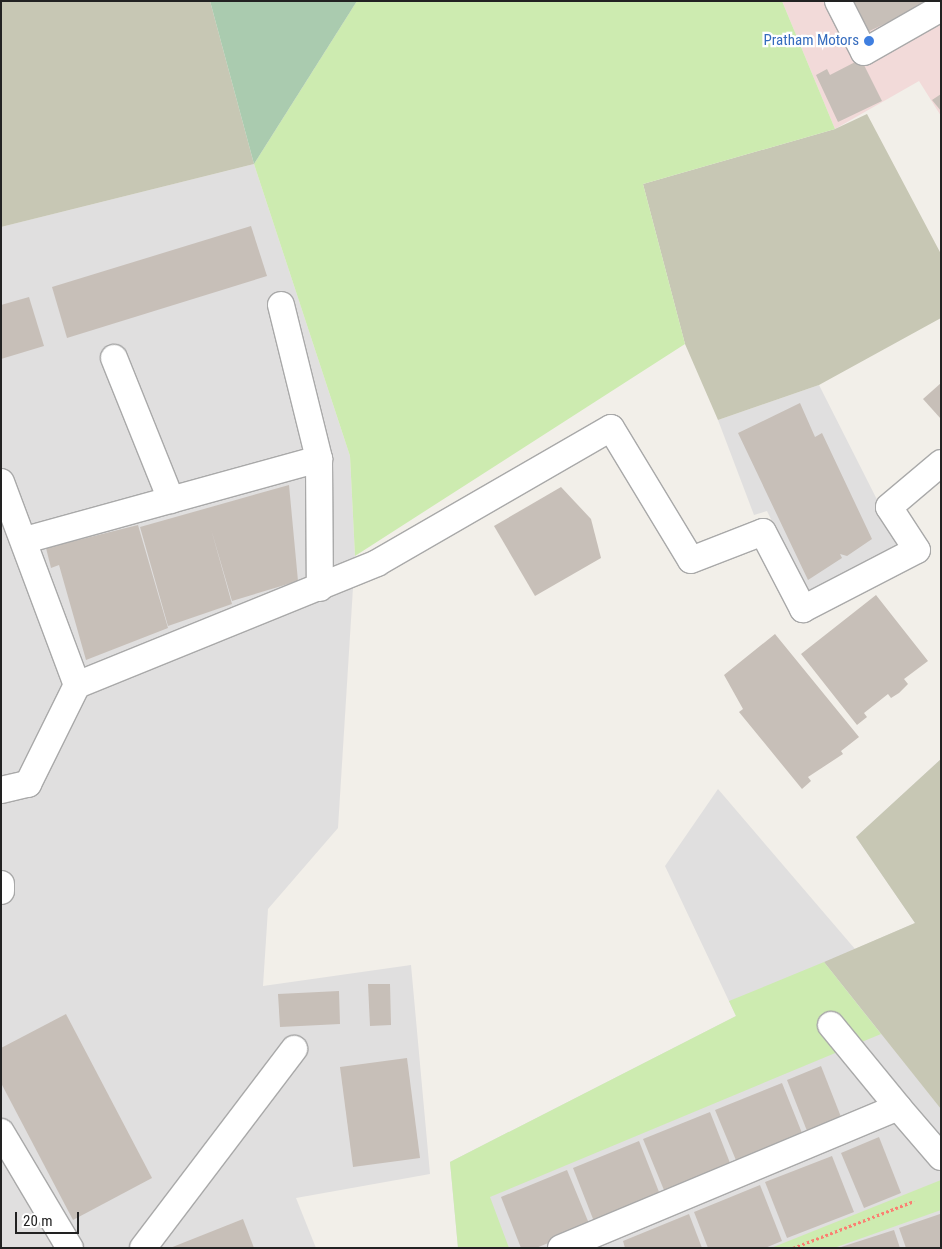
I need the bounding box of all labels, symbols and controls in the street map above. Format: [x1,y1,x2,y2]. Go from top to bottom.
place label: Pratham Motors [764,32,859,50]
marker: Pratham Motors [863,35,875,47]
scale bar [18,1202,81,1234]
text: 20 m [23,1212,53,1230]

